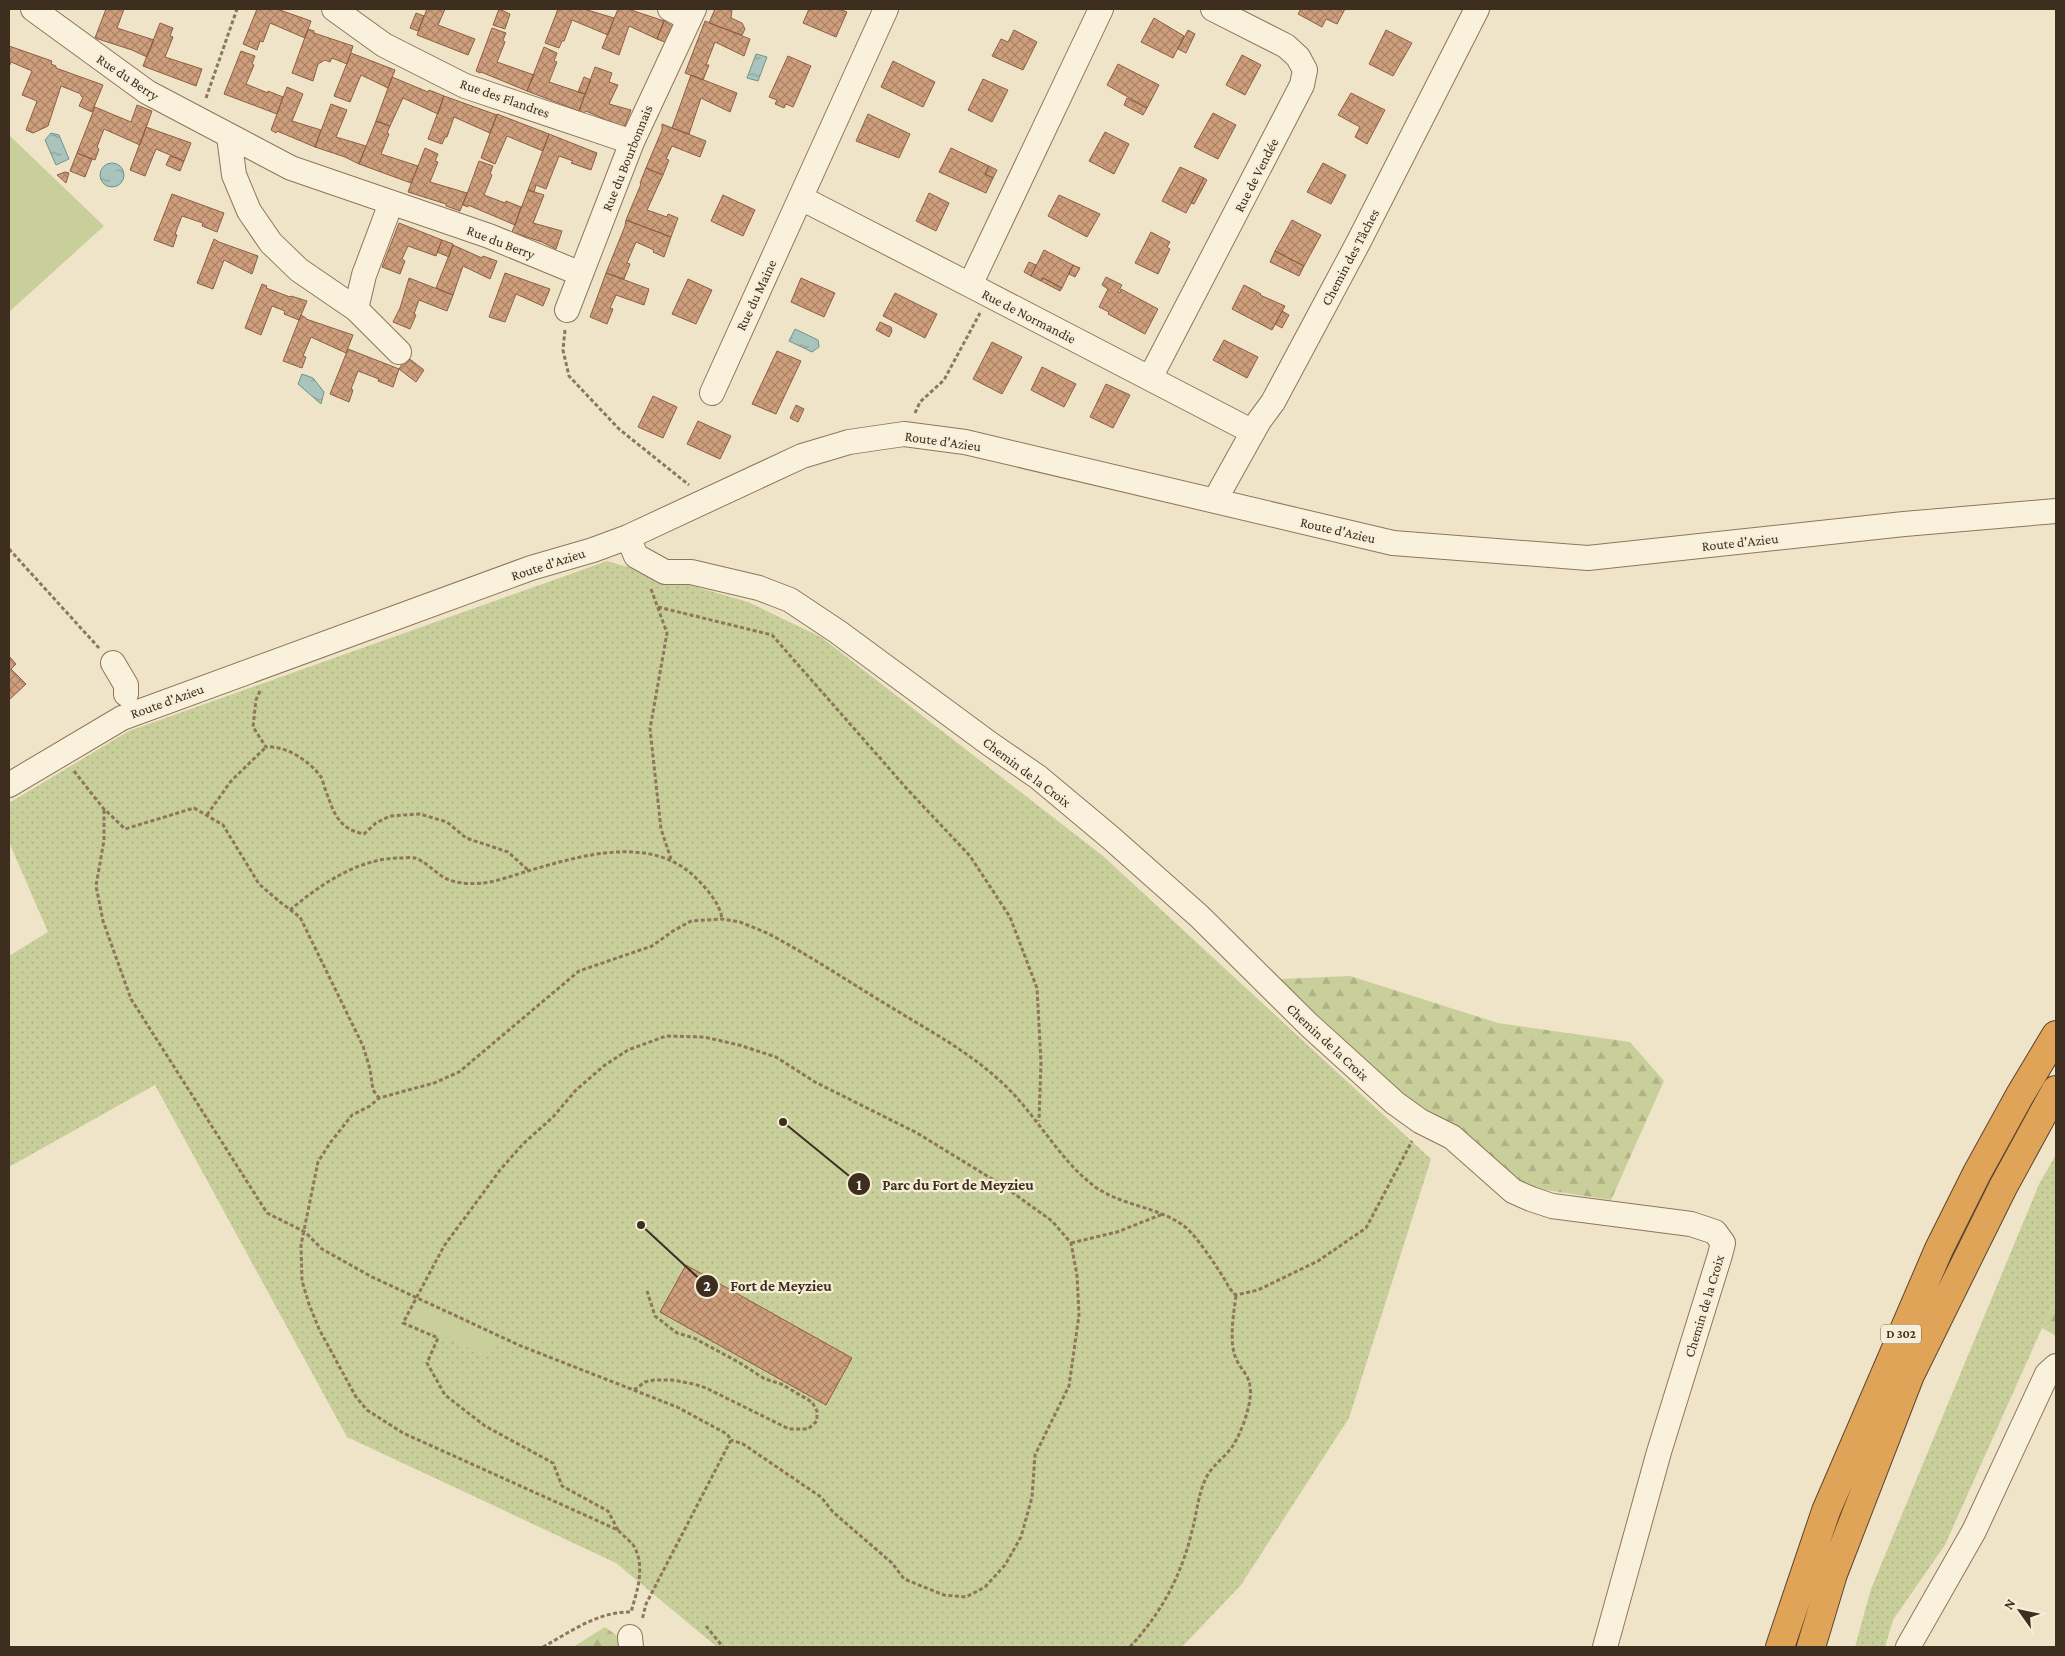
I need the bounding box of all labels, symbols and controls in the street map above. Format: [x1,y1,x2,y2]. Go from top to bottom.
street label: Rue du Berry [94,50,163,104]
street label: Rue des Flandres [458,75,552,121]
street label: Rue du Bourbonnais [598,103,656,213]
street label: Rue de Vendée [1231,135,1281,215]
street label: Chemin des Tâches [1318,206,1382,308]
street label: Rue du Berry [465,222,538,262]
street label: Rue du Maine [733,257,779,333]
street label: Rue de Normandie [979,285,1079,347]
street label: Route d'Azieu [904,428,983,454]
street label: Route d'Azieu [1299,514,1378,547]
street label: Route d'Azieu [1701,530,1780,554]
street label: Route d'Azieu [509,544,588,583]
street label: Route d'Azieu [128,680,206,722]
street label: Chemin de la Croix [980,734,1074,811]
street label: Chemin de la Croix [1284,1000,1373,1084]
callout: Parc du Fort de Meyzieu [847,1169,1044,1199]
text: 1 [856,1177,862,1193]
text: Parc du Fort de Meyzieu [882,1177,1034,1193]
street label: Chemin de la Croix [1681,1253,1727,1359]
callout: Fort de Meyzieu [695,1271,841,1301]
text: 2 [703,1278,711,1294]
text: Fort de Meyzieu [730,1278,832,1294]
road number: D 302 [1881,1325,1921,1344]
north arrow [1995,1586,2045,1636]
text: N [2000,1595,2019,1612]

